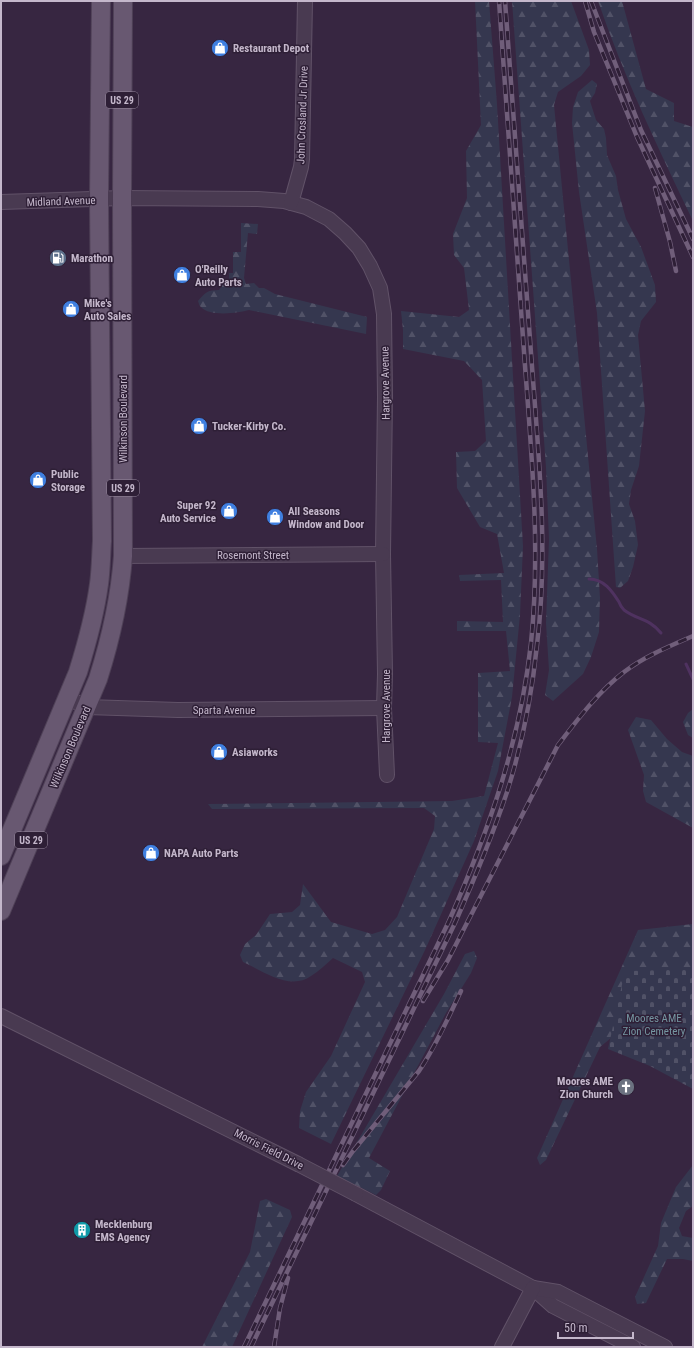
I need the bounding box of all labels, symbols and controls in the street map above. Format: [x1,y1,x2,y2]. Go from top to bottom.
shop icon: Restaurant Depot [210,38,230,58]
place label: Restaurant Depot [233,42,310,55]
street label: John Crosland Jr Drive [294,66,311,164]
road number: US 29 [106,92,138,108]
street label: Midland Avenue [26,194,96,209]
fuel station icon: Marathon [48,248,68,268]
place label: Marathon [71,252,113,265]
place label: O'Reilly Auto Parts [195,263,242,289]
shop icon: O'Reilly Auto Parts [172,265,192,285]
place label: Mike's Auto Sales [84,297,131,323]
shop icon: Mike's Auto Sales [61,299,81,319]
street label: Hargrove Avenue [378,346,393,420]
street label: Wilkinson Boulevard [117,375,130,463]
shop icon: Tucker-Kirby Co. [189,416,209,436]
place label: Tucker-Kirby Co. [212,420,286,433]
place label: Public Storage [51,468,85,494]
shop icon: Public Storage [28,470,48,490]
road number: US 29 [107,480,139,496]
place label: Super 92 Auto Service [160,499,216,525]
shop icon: Super 92 Auto Service [219,501,239,521]
place label: All Seasons Window and Door [288,505,365,531]
shop icon: All Seasons Window and Door [265,507,285,527]
street label: Rosemont Street [217,549,289,562]
street label: Hargrove Avenue [380,669,393,743]
street label: Wilkinson Boulevard [47,704,94,790]
street label: Sparta Avenue [193,704,255,717]
shop icon: Asiaworks [209,742,229,762]
place label: Asiaworks [232,746,278,759]
road number: US 29 [15,832,47,848]
shop icon: NAPA Auto Parts [141,843,161,863]
place label: NAPA Auto Parts [164,847,239,860]
park label: Moores AME Zion Cemetery [623,1012,686,1038]
place label: Moores AME Zion Church [557,1075,614,1101]
church icon: Moores AME Zion Church [616,1077,636,1097]
street label: Morris Field Drive [232,1126,306,1172]
place label: Mecklenburg EMS Agency [95,1218,152,1244]
building icon: Mecklenburg EMS Agency [72,1220,92,1240]
scale bar [558,1314,633,1340]
text: 50 m [564,1321,588,1335]

